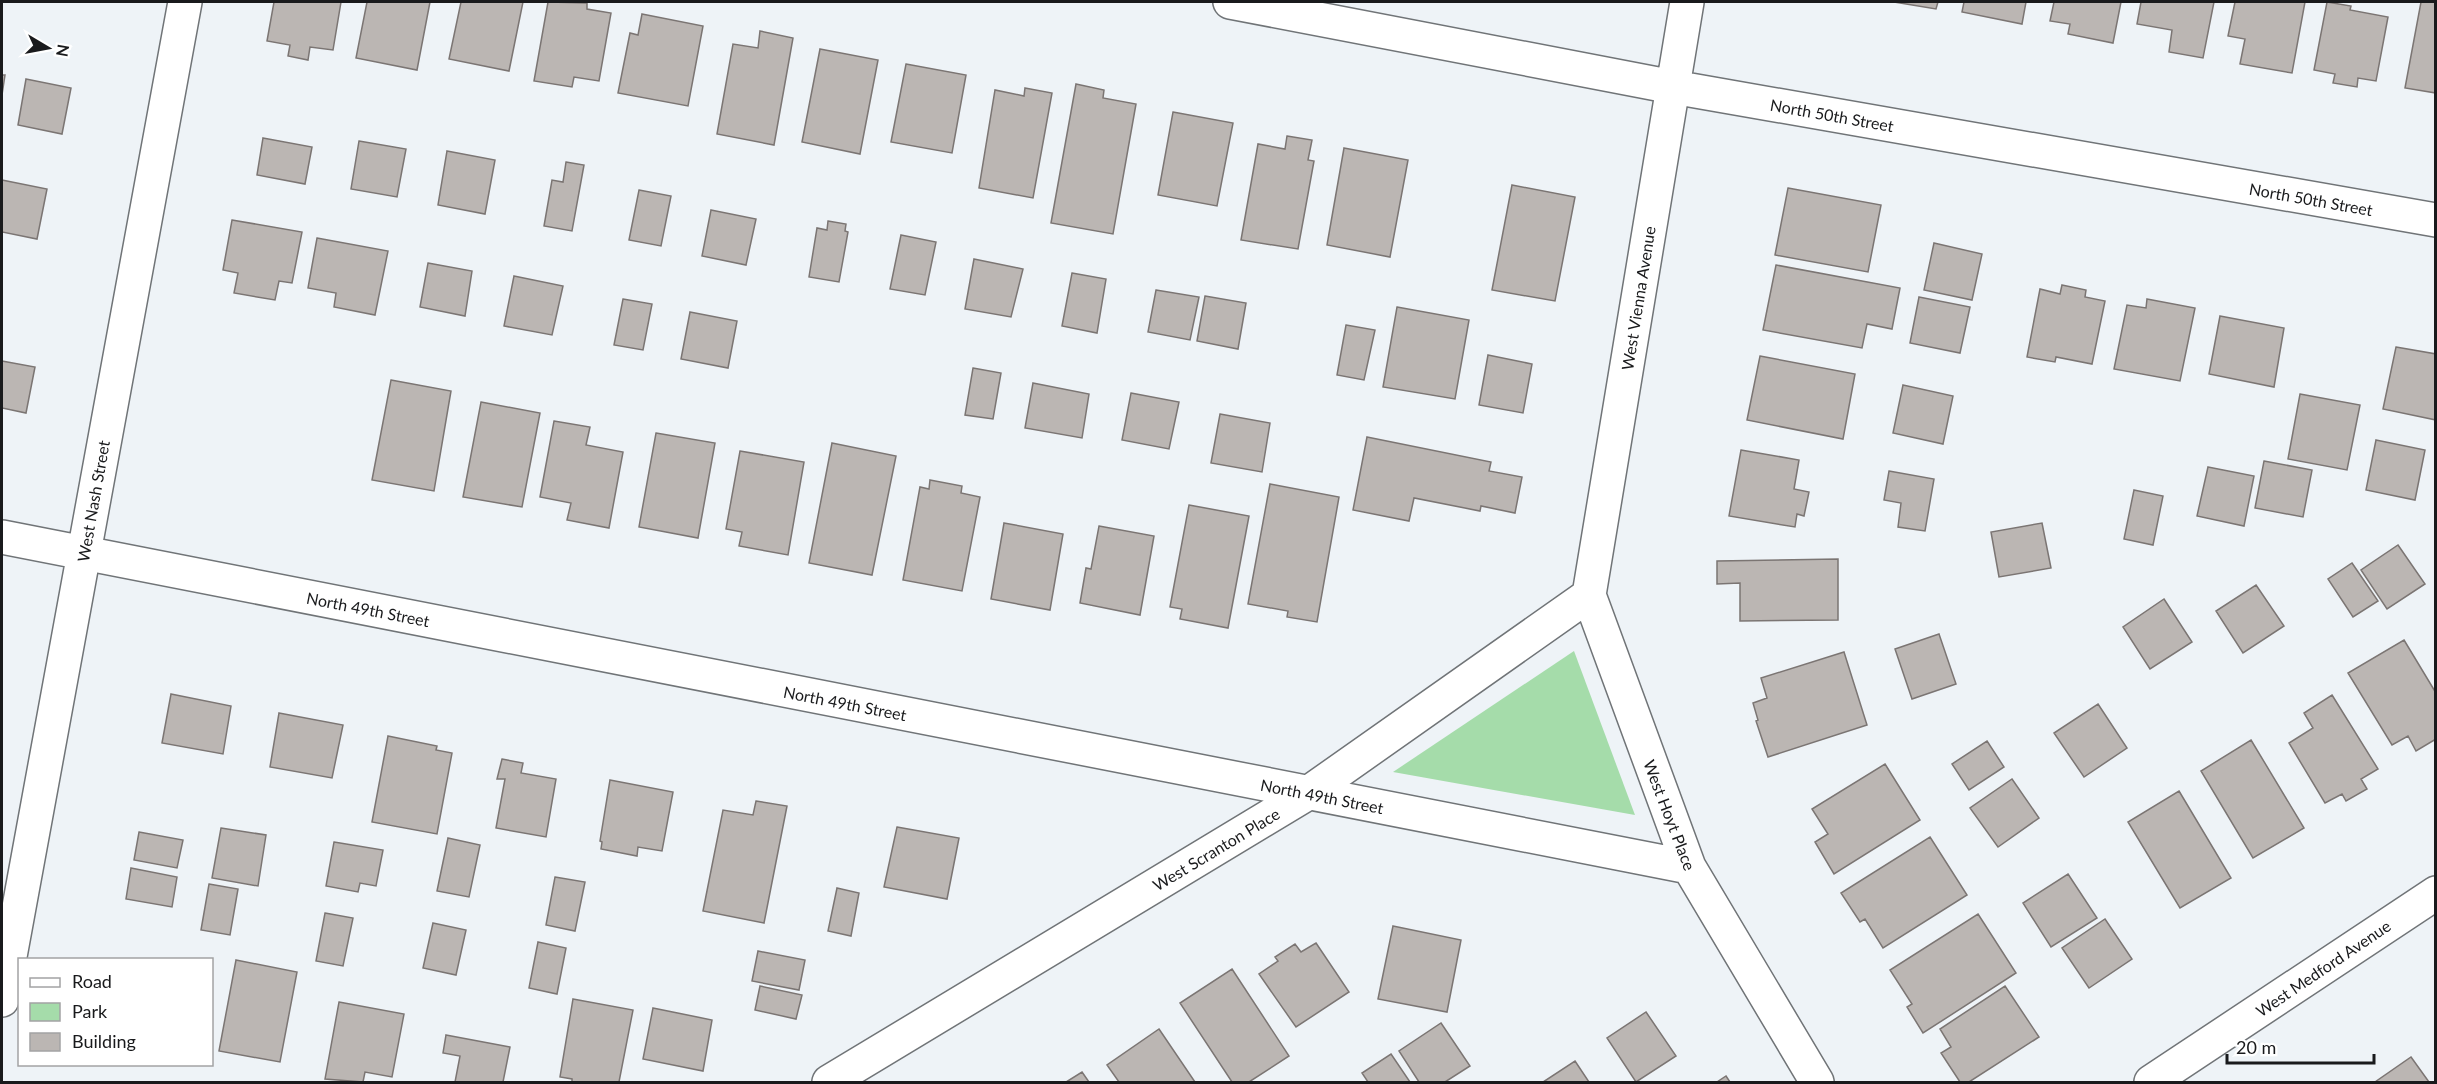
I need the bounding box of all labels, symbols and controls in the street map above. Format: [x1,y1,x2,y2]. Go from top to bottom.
north arrow [18,18,78,78]
text: N [53,43,74,58]
street label: North 50th Street [1769,95,1895,135]
street label: North 50th Street [2248,179,2374,219]
street label: West Vienna Avenue [1617,225,1659,371]
street label: West Nash Street [73,439,113,563]
street label: North 49th Street [305,588,431,630]
street label: North 49th Street [782,682,908,724]
street label: West Hoyt Place [1640,757,1700,873]
street label: North 49th Street [1259,775,1385,817]
street label: West Scranton Place [1149,804,1283,894]
street label: West Medford Avenue [2252,916,2394,1020]
legend [18,958,213,1066]
text: Road [72,970,112,992]
text: Park [72,1000,108,1022]
scale bar [2227,1027,2374,1065]
text: Building [72,1030,136,1052]
text: 20 m [2236,1036,2276,1058]

